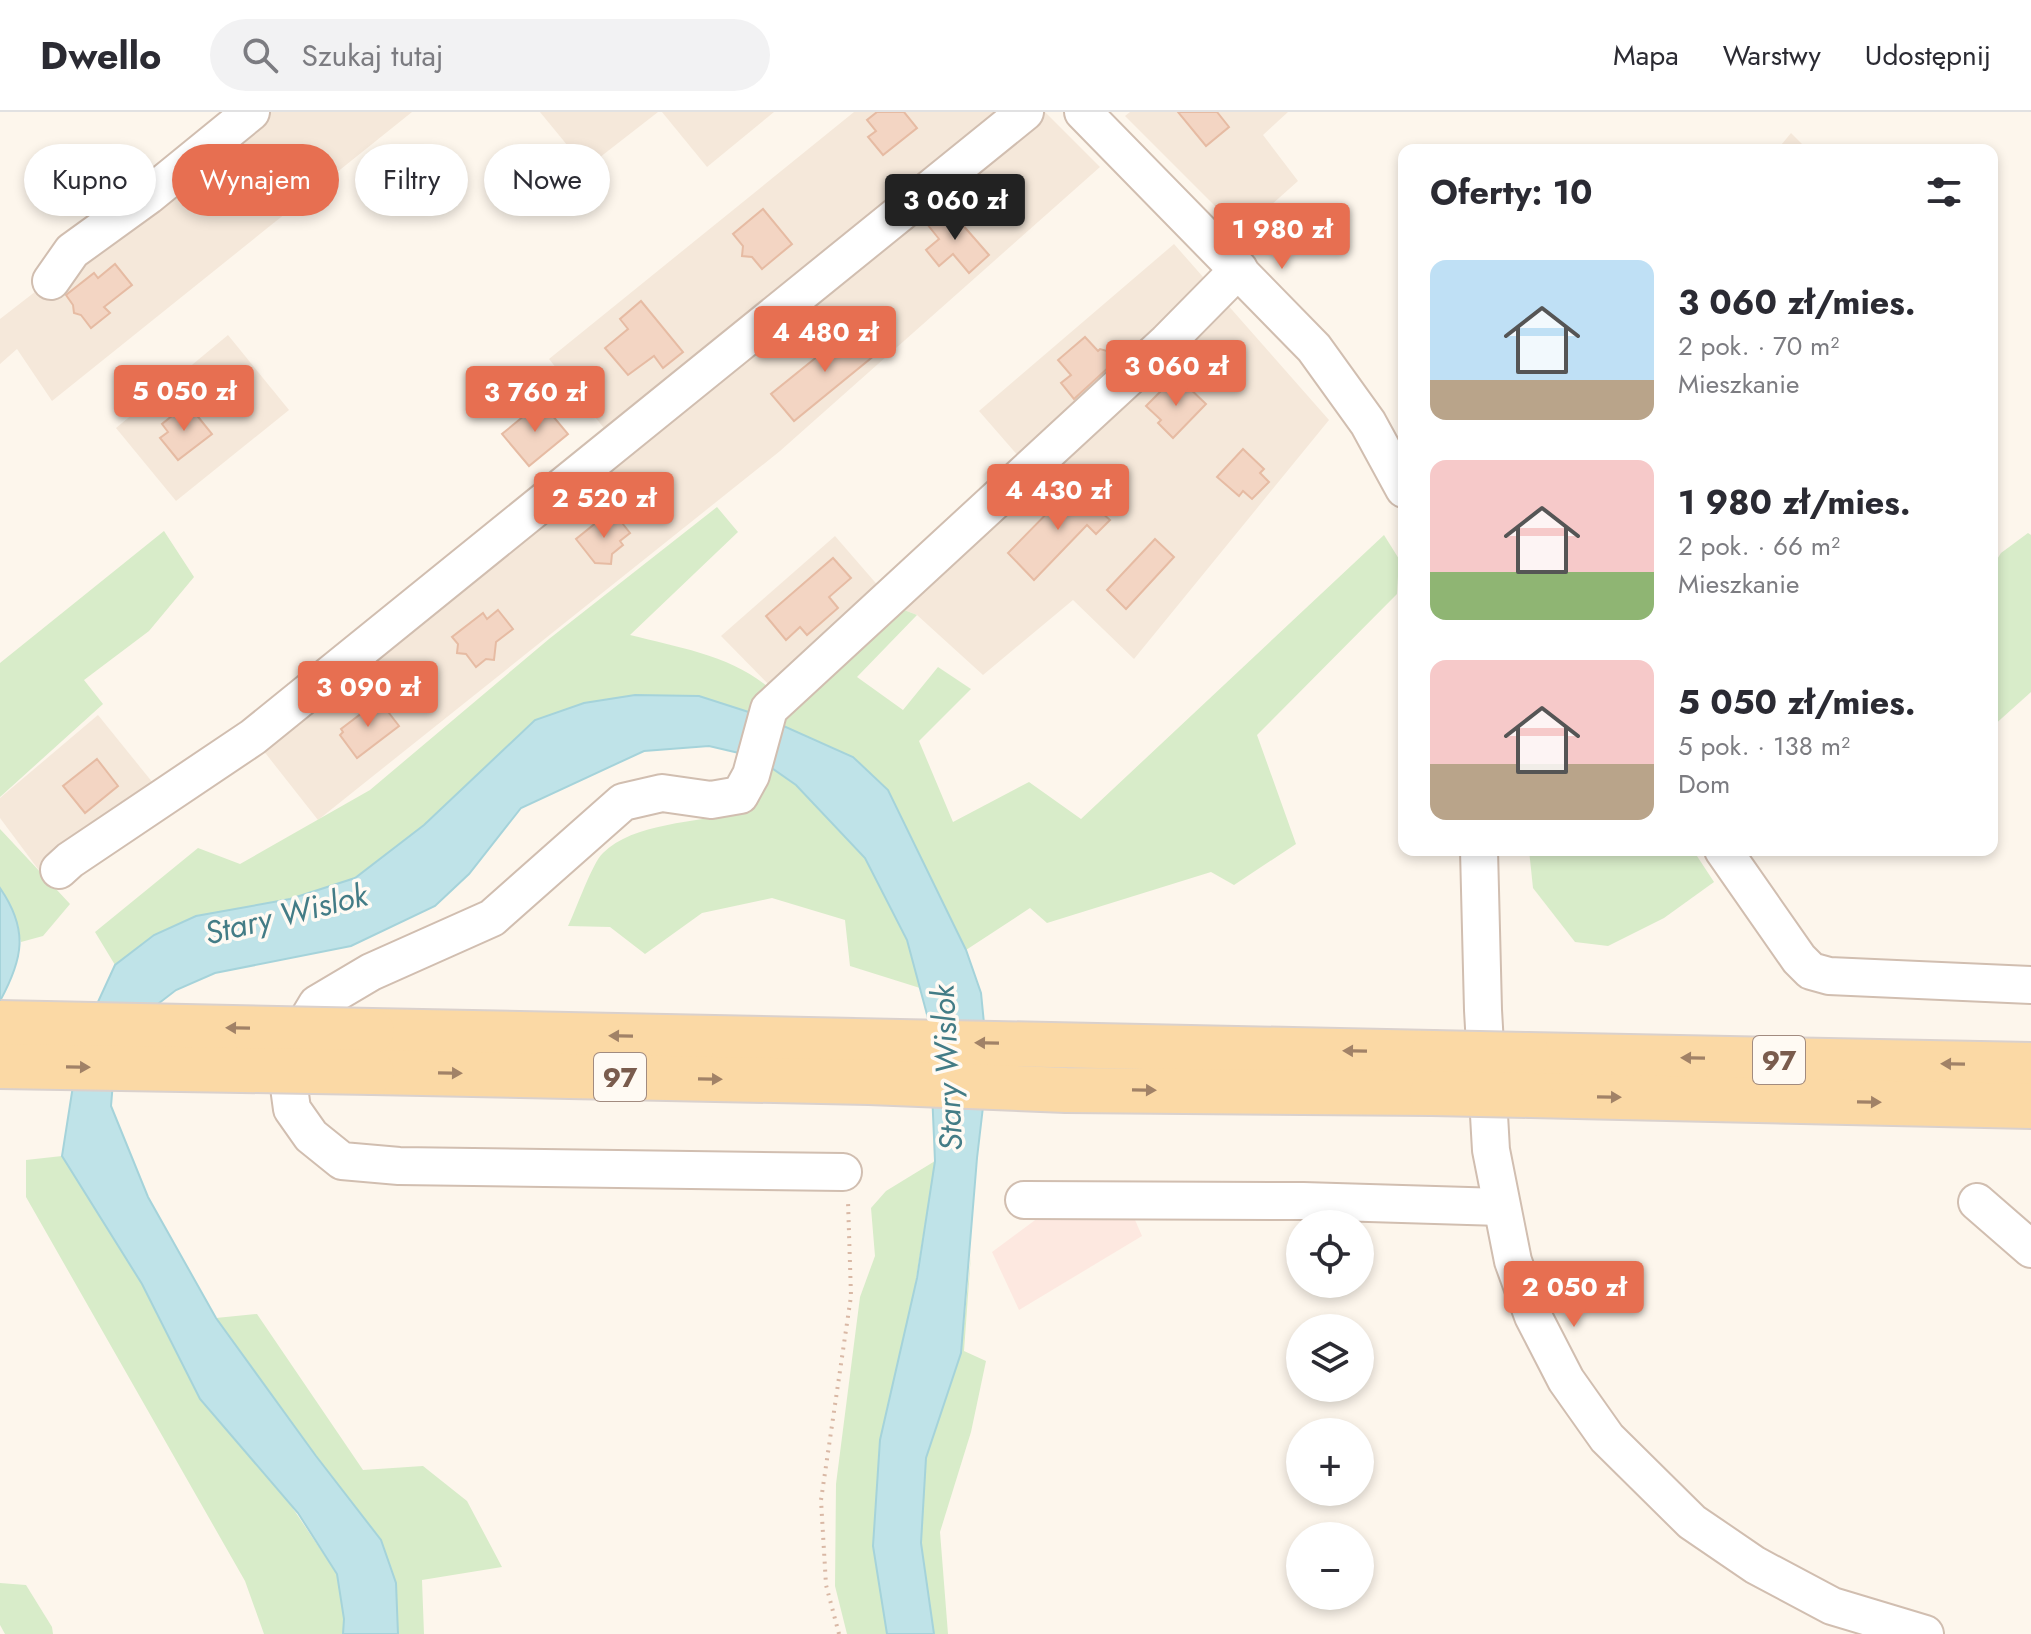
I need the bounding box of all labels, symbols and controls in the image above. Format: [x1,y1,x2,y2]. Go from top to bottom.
search box [210,19,770,91]
text: Dwello [40,28,162,83]
icon: search [238,33,282,77]
text: Szukaj tutaj [302,34,443,77]
text: Mapa [1613,35,1679,76]
text: Warstwy [1723,35,1821,76]
text: Udostępnij [1865,35,1991,76]
chip: Kupno [24,144,156,216]
chip: Wynajem [172,144,339,216]
chip: Filtry [355,144,468,216]
chip: Nowe [484,144,610,216]
text: Oferty: 10 [1430,168,1593,217]
icon: filters [1922,170,1966,214]
pin: 3 060 zł [872,174,1038,242]
text: 3 060 zł [903,181,1007,219]
pin: 1 980 zł [1199,203,1365,271]
text: 1 980 zł [1232,210,1332,248]
text: 3 060 zł/mies. [1678,278,1916,327]
icon: home [1494,292,1590,388]
pin: 4 480 zł [742,306,908,374]
text: 4 480 zł [772,313,878,351]
text: 2 pok. · 70 m² [1678,327,1839,365]
pin: 3 060 zł [1093,340,1259,408]
text: 3 060 zł [1124,347,1228,385]
pin: 5 050 zł [101,365,267,433]
text: Mieszkanie [1678,365,1799,403]
pin: 3 760 zł [452,366,618,434]
text: 5 050 zł [132,372,236,410]
text: 3 760 zł [484,373,586,411]
pin: 4 430 zł [975,464,1141,532]
text: 4 430 zł [1005,471,1111,509]
pin: 2 520 zł [521,472,687,540]
text: 1 980 zł/mies. [1678,478,1911,527]
text: 2 520 zł [552,479,656,517]
icon: home [1494,492,1590,588]
text: 2 pok. · 66 m² [1678,527,1840,565]
text: Mieszkanie [1678,565,1799,603]
pin: 3 090 zł [285,661,451,729]
text: 3 090 zł [316,668,420,706]
text: 5 050 zł/mies. [1678,678,1916,727]
icon: home [1494,692,1590,788]
text: 5 pok. · 138 m² [1678,727,1850,765]
text: Dom [1678,765,1730,803]
water label: Stary Wislok [200,871,373,956]
water label: Stary Wislok [920,982,974,1152]
one-way arrow [225,1021,250,1034]
one-way arrow [608,1029,633,1042]
road number: 97 [1753,1036,1805,1084]
one-way arrow [974,1037,999,1050]
one-way arrow [1342,1045,1367,1057]
one-way arrow [1680,1052,1705,1065]
road number: 97 [594,1053,646,1101]
one-way arrow [1940,1058,1965,1070]
one-way arrow [66,1061,91,1074]
one-way arrow [438,1067,463,1080]
one-way arrow [698,1072,723,1085]
one-way arrow [1132,1084,1157,1096]
one-way arrow [1597,1090,1622,1103]
one-way arrow [1857,1096,1882,1108]
map controls [1286,1210,1374,1610]
button: locate [1286,1210,1374,1298]
pin: 2 050 zł [1491,1261,1657,1329]
text: 2 050 zł [1522,1268,1626,1306]
button: layers [1286,1314,1374,1402]
button: + [1286,1418,1374,1506]
button: − [1286,1522,1374,1610]

